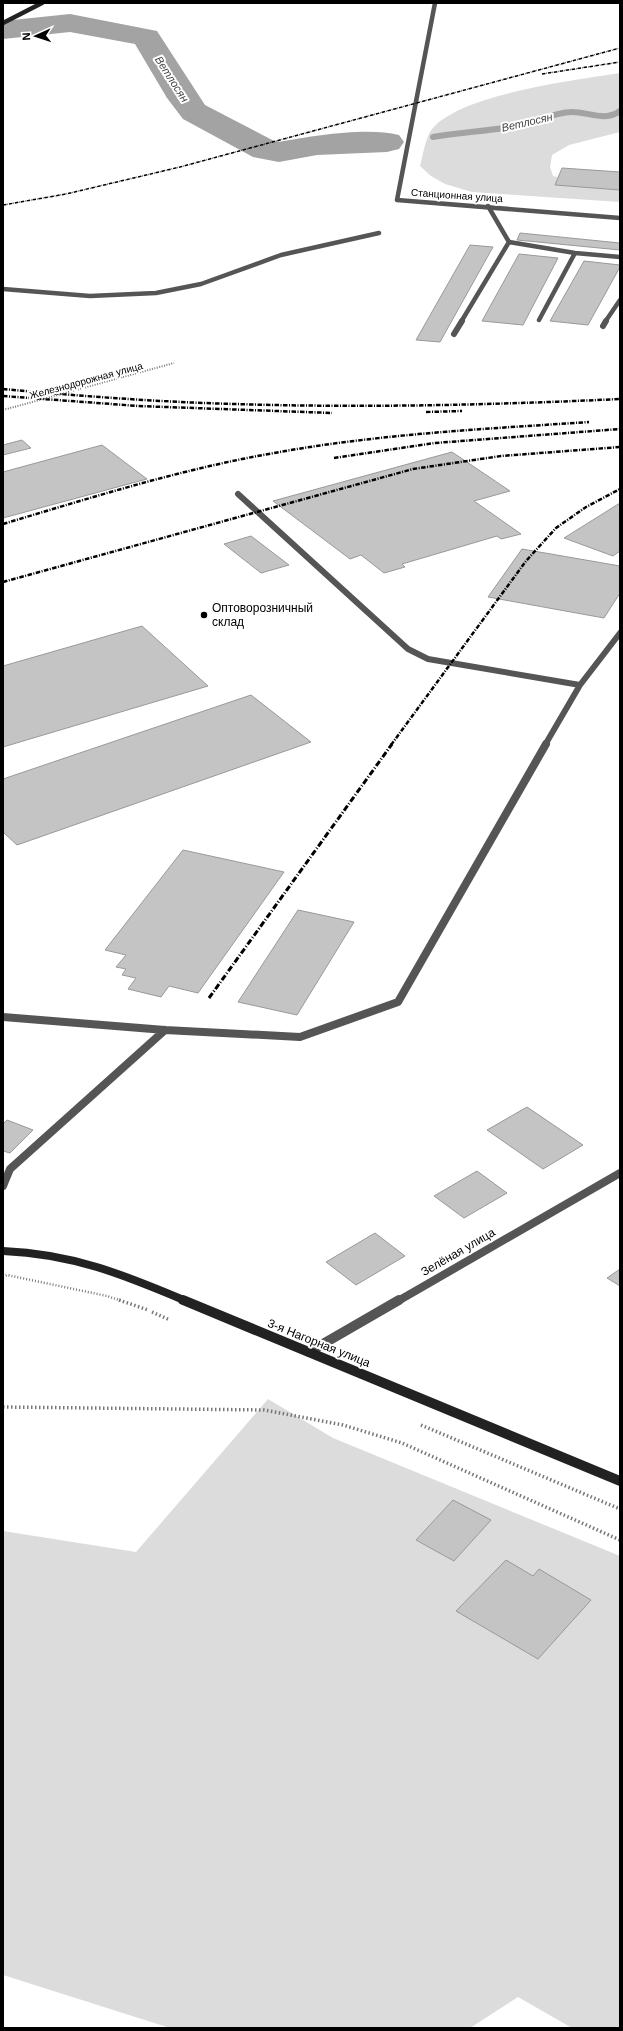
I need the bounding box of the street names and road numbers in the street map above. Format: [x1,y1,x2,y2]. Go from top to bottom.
street label: Станционная улица [411,187,504,204]
street label: Железнодорожная улица [28,360,144,401]
street label: Зелёная улица [418,1225,498,1279]
street label: 3-я Нагорная улица [266,1316,373,1370]

